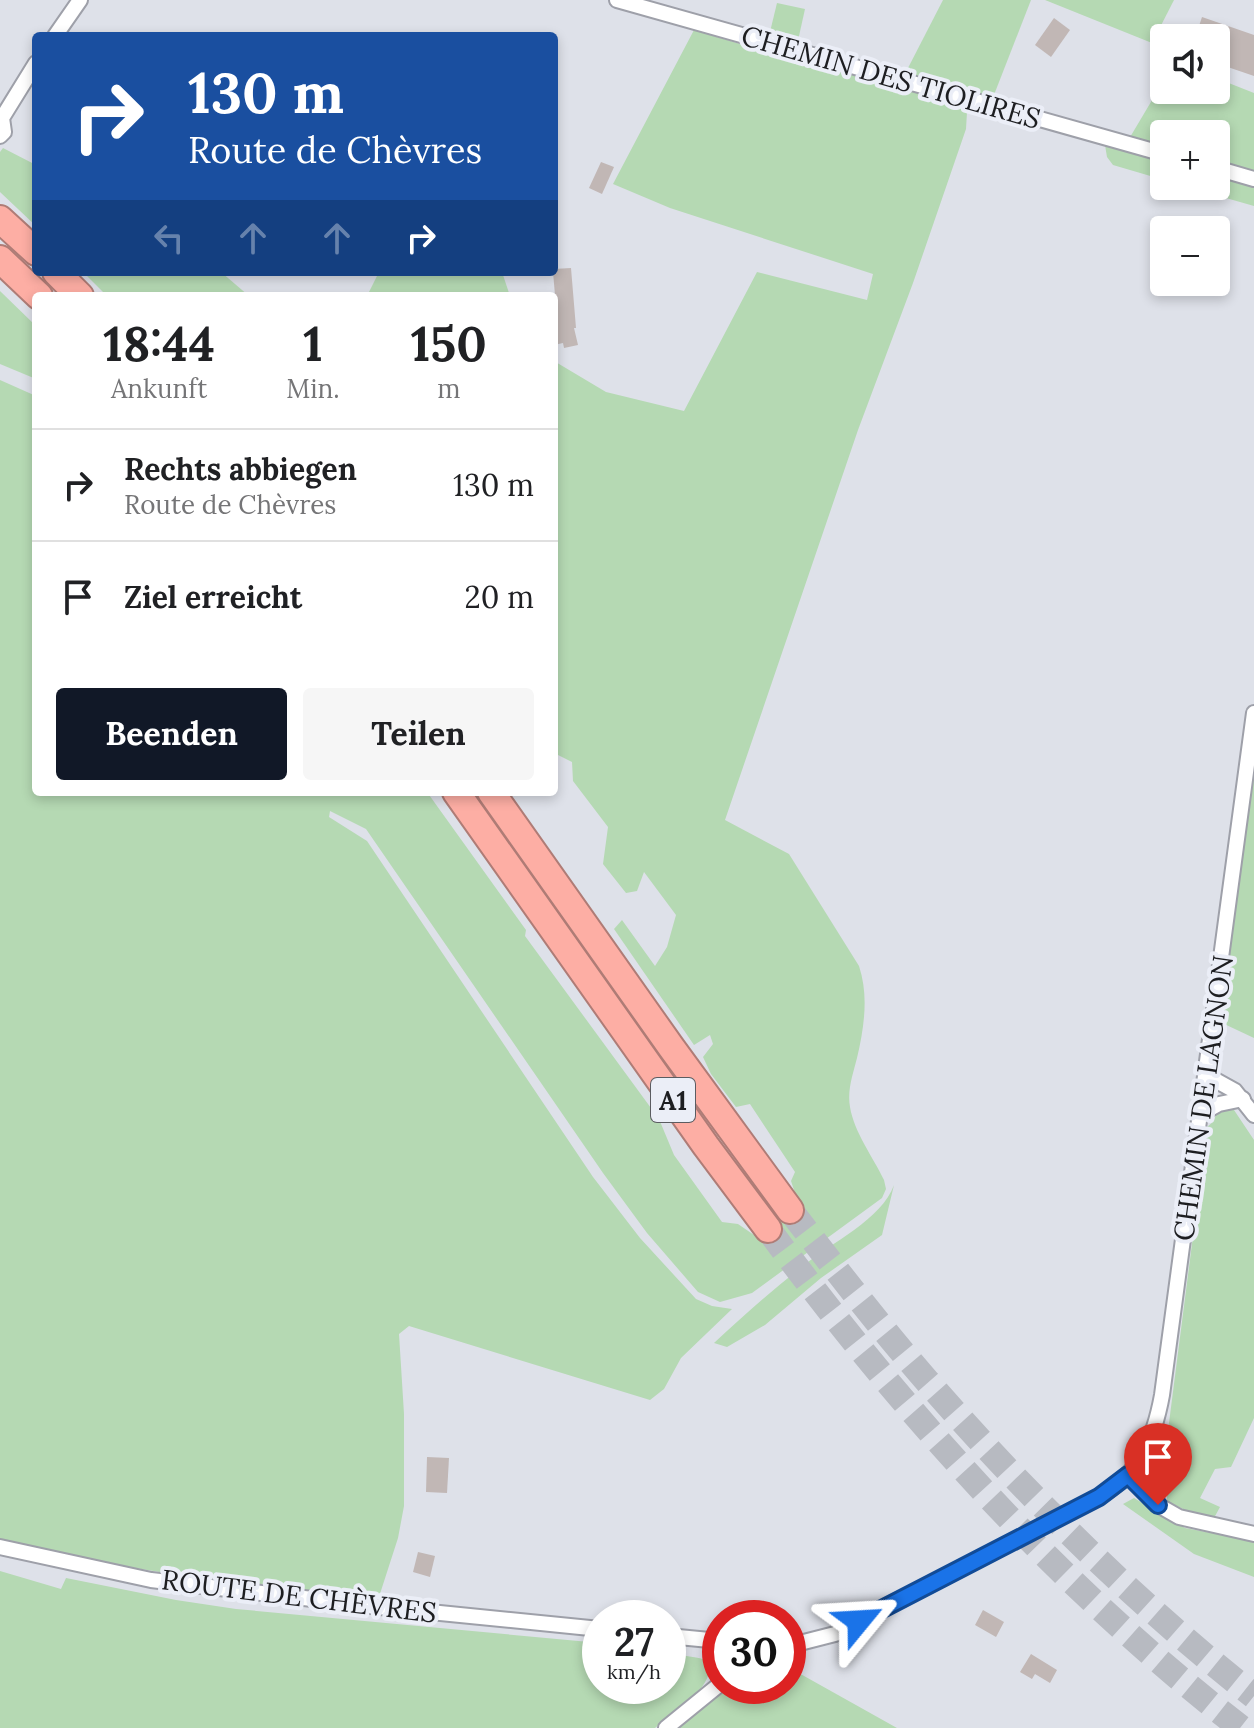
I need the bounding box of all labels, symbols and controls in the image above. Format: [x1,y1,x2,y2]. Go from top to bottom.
street label: CHEMIN DES TIOLIRES [737,17,1045,137]
map controls [1150,24,1230,296]
button: sound [1150,24,1230,104]
text: 130 m [188,57,344,128]
icon: right [56,64,160,168]
button: + [1150,120,1230,200]
text: Route de Chèvres [188,127,482,173]
icon: left [147,216,191,260]
icon: ahead [231,216,275,260]
icon: ahead [315,216,359,260]
icon: right [399,216,443,260]
button: − [1150,216,1230,296]
text: 18:44 [103,313,215,374]
text: 1 [303,313,323,374]
text: 150 [411,313,487,374]
text: Ankunft [111,372,207,405]
text: Min. [286,372,340,405]
text: m [437,372,460,405]
text: Rechts abbiegen [124,450,357,488]
icon: right [56,463,100,507]
text: 130 m [453,466,534,504]
text: Route de Chèvres [124,488,336,521]
icon: arrive [56,575,100,619]
text: Ziel erreicht [124,578,302,616]
text: 20 m [465,578,534,616]
button: Beenden [56,688,287,780]
button: Teilen [303,688,534,780]
street label: CHEMIN DE LAGNON [1165,953,1241,1243]
road number: A1 [651,1078,695,1122]
pin [1124,1423,1192,1505]
icon: arrive [1136,1435,1180,1479]
street label: ROUTE DE CHÈVRES [159,1561,439,1631]
position arrow [817,1579,901,1663]
speed limit sign: 30 [702,1600,806,1704]
text: 27 [614,1616,654,1667]
text: km/h [607,1659,661,1684]

